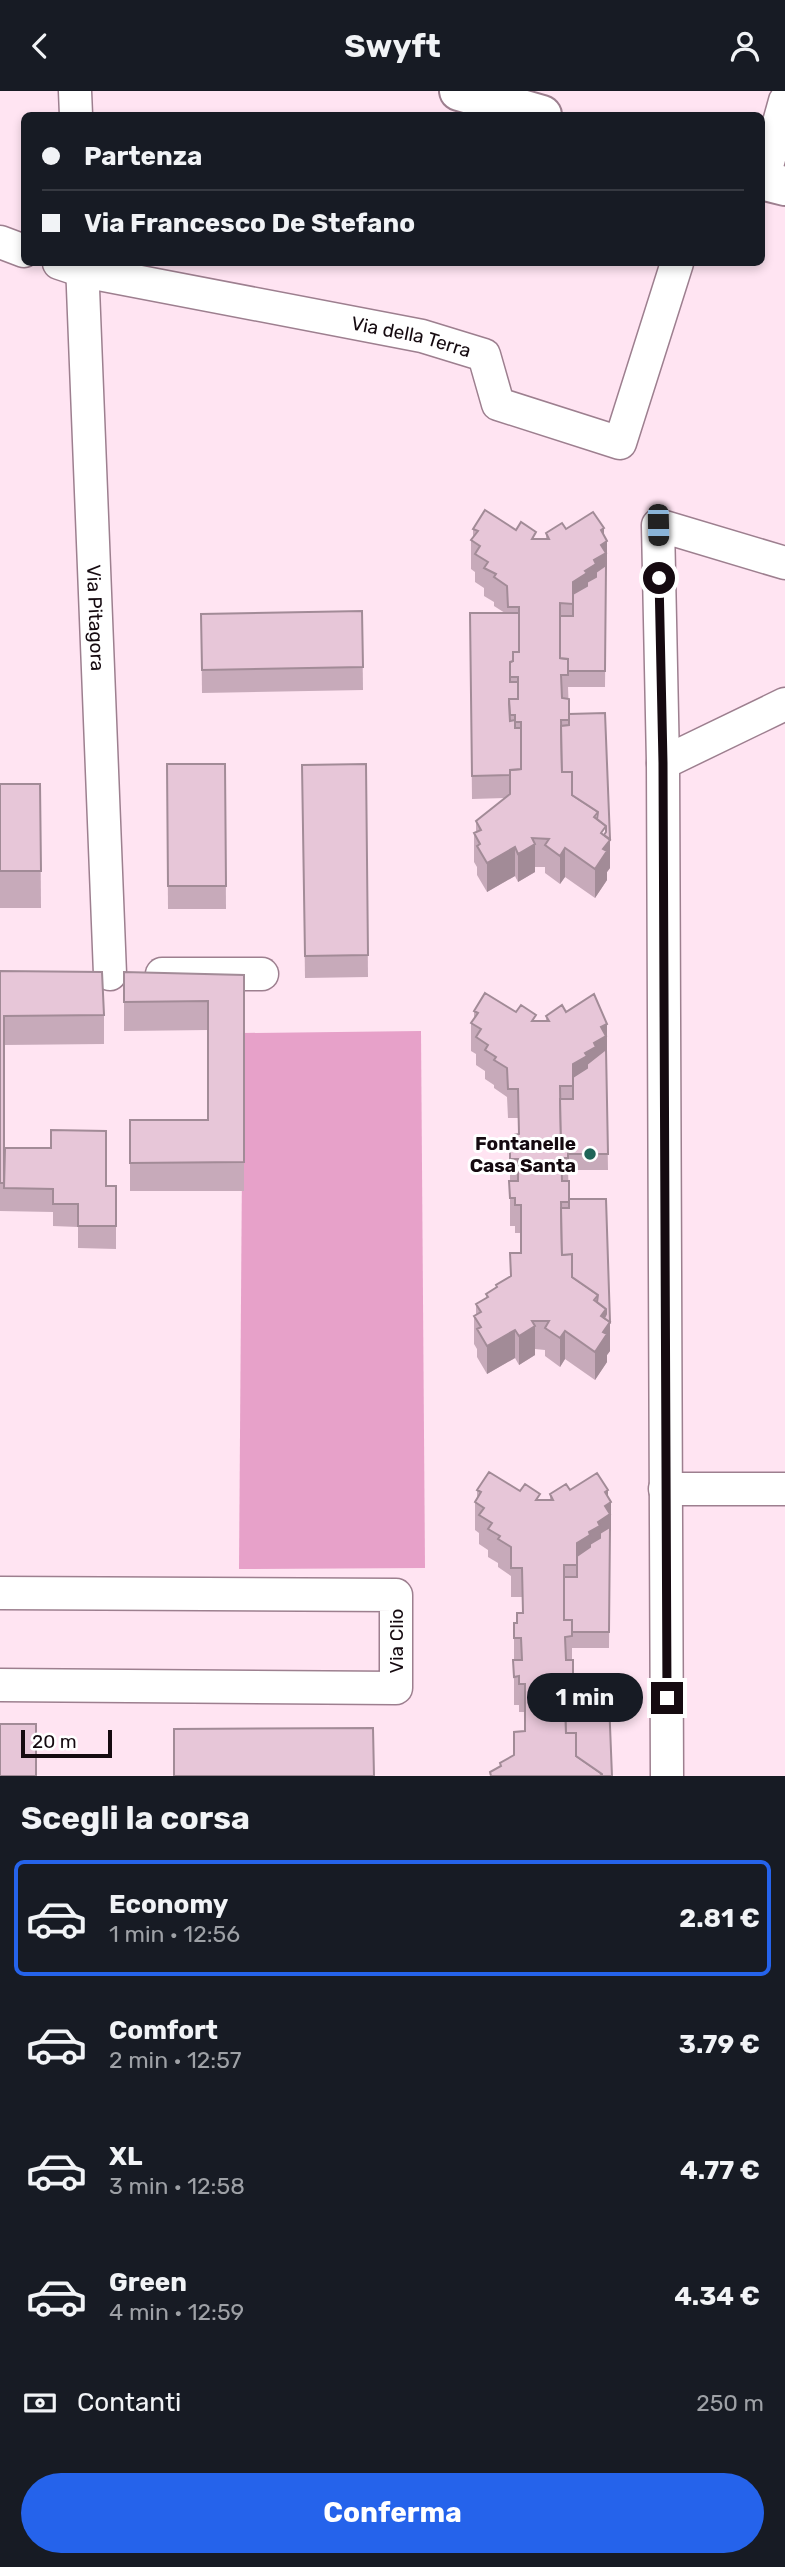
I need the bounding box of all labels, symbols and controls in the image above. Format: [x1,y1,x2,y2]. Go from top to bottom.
icon: back [21,27,59,65]
text: Swyft [344,27,441,65]
icon: person [726,27,764,65]
text: Partenza [84,141,202,172]
text: Via Francesco De Stefano [84,208,415,239]
street label: Via della Terra [349,311,474,362]
car [648,504,669,546]
route start [643,562,675,594]
street label: Via Pitagora [82,564,110,672]
place label: Fontanelle Casa Santa [470,1132,576,1177]
marker: Fontanelle Casa Santa [582,1146,598,1162]
street label: Via Clio [385,1609,408,1673]
callout: 1 min [527,1673,642,1723]
route end [651,1682,683,1714]
text: 1 min [556,1683,614,1711]
scale bar [21,1727,112,1759]
text: 20 m [32,1730,77,1753]
text: Scegli la corsa [21,1799,250,1837]
icon: car [25,1887,88,1950]
text: Economy [109,1889,228,1920]
text: 2.81 € [679,1903,760,1934]
text: 1 min · 12:56 [109,1920,240,1948]
icon: car [25,2013,88,2076]
text: Comfort [109,2015,218,2046]
text: 3.79 € [679,2029,760,2060]
text: 2 min · 12:57 [109,2046,242,2074]
icon: car [25,2139,88,2202]
text: XL [109,2141,142,2172]
text: 4.77 € [680,2155,760,2186]
text: 3 min · 12:58 [109,2172,245,2200]
icon: car [25,2265,88,2328]
text: Green [109,2267,187,2298]
text: 4.34 € [674,2281,760,2312]
text: 4 min · 12:59 [109,2298,244,2326]
icon: cash [21,2384,59,2422]
text: Contanti [77,2387,181,2418]
text: 250 m [696,2389,764,2417]
button: Conferma [21,2473,764,2553]

